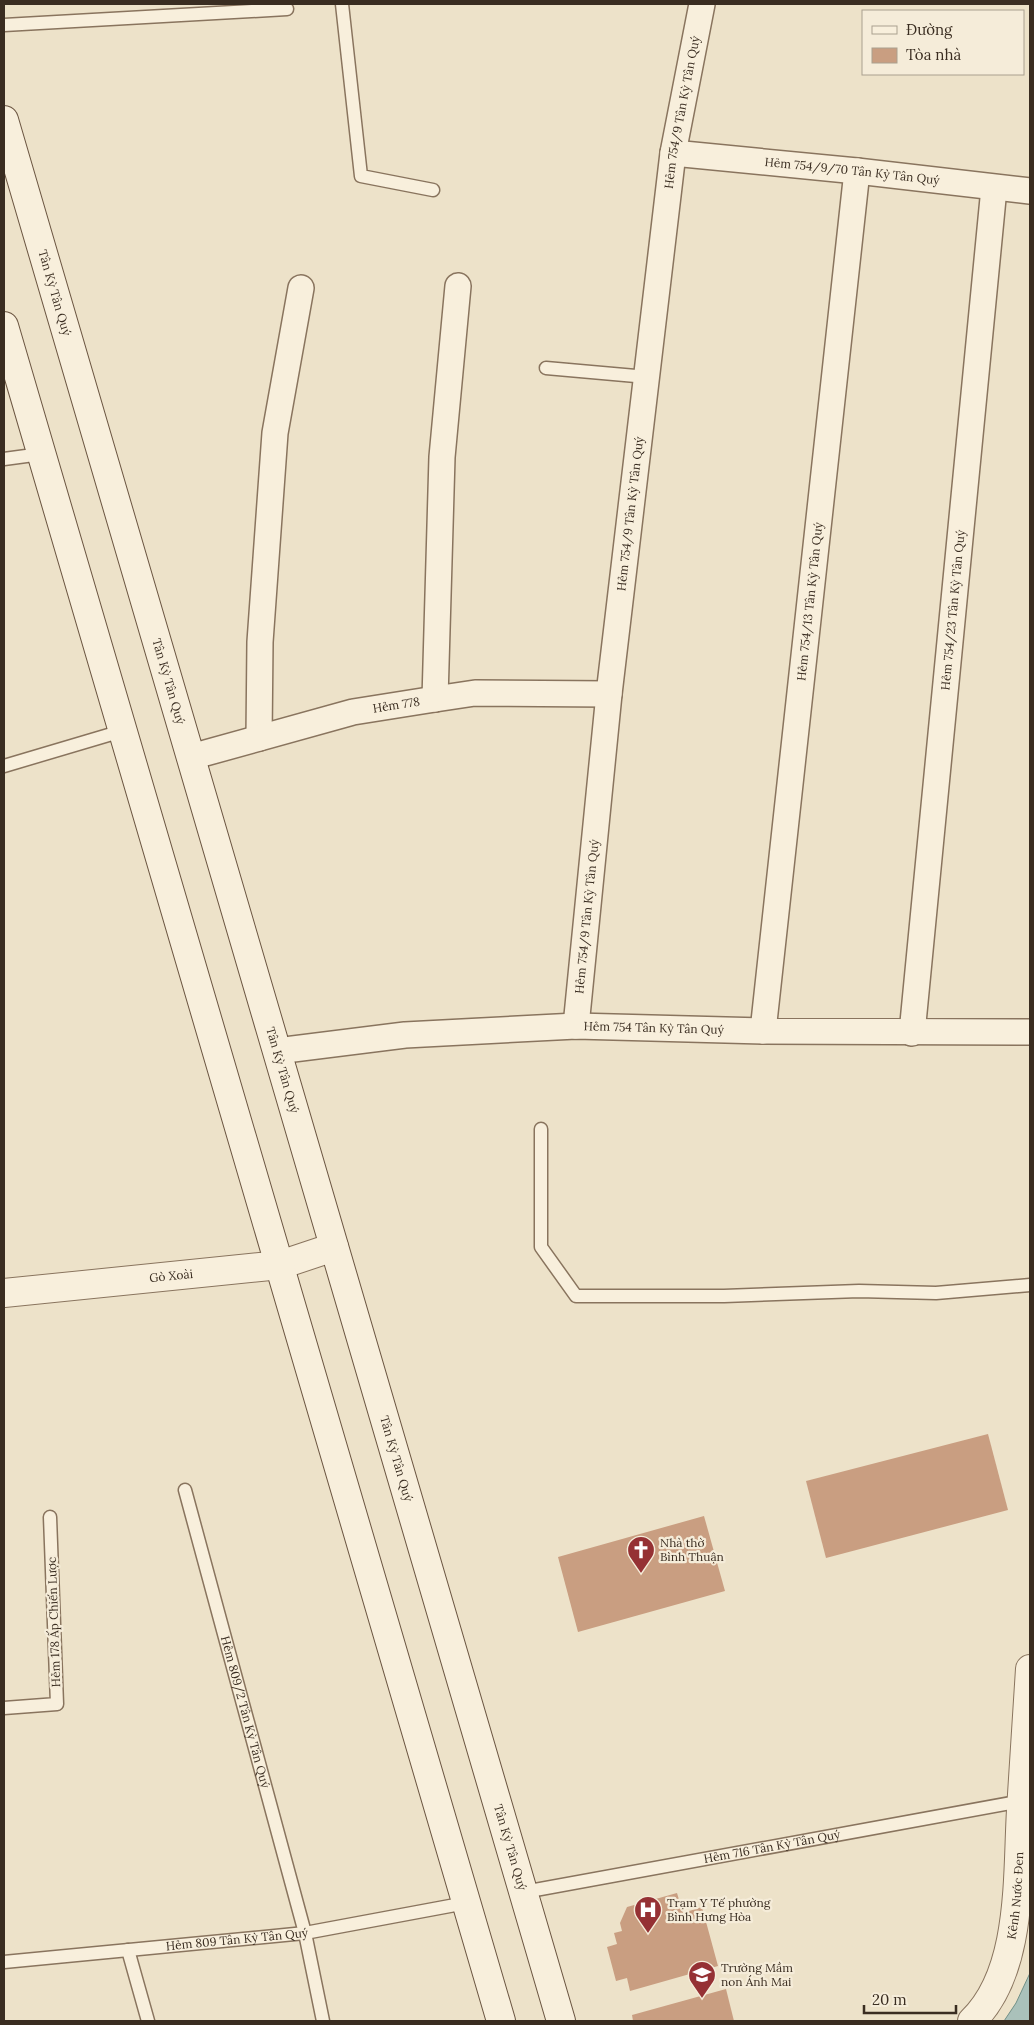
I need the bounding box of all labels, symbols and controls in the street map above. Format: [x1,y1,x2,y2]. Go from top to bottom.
legend [862,10,1024,75]
text: Đường [906,20,953,39]
street label: Hẻm 754/9 Tân Kỳ Tân Quý [661,34,703,190]
text: Tòa nhà [906,45,961,64]
street label: Hẻm 754/9/70 Tân Kỳ Tân Quý [764,154,941,188]
street label: Tân Kỳ Tân Quý [35,248,75,338]
street label: Hẻm 754/9 Tân Kỳ Tân Quý [613,435,646,592]
street label: Hẻm 754/13 Tân Kỳ Tân Quý [793,521,826,682]
street label: Hẻm 754/23 Tân Kỳ Tân Quý [937,528,968,691]
street label: Tân Kỳ Tân Quý [149,637,189,727]
street label: Hẻm 778 [372,693,421,716]
street label: Hẻm 754/9 Tân Kỳ Tân Quý [571,838,602,994]
street label: Hẻm 754 Tân Kỳ Tân Quý [583,1018,725,1037]
street label: Tân Kỳ Tân Quý [263,1025,303,1115]
street label: Gò Xoài [149,1266,194,1285]
street label: Tân Kỳ Tân Quý [377,1414,417,1504]
church icon: Nhà thờ Bình Thuận [626,1535,656,1574]
place label: Nhà thờ Bình Thuận [660,1535,724,1564]
street label: Hẻm 178 Ấp Chiến Lược [44,1556,63,1688]
street label: Hẻm 809/2 Tân Kỳ Tân Quý [218,1634,274,1790]
street label: Tân Kỳ Tân Quý [491,1803,530,1893]
street label: Hẻm 716 Tân Kỳ Tân Quý [702,1826,842,1866]
street label: Kênh Nước Đen [1003,1851,1026,1941]
hospital icon: Trạm Y Tế phường Bình Hưng Hòa [633,1895,663,1934]
place label: Trạm Y Tế phường Bình Hưng Hòa [667,1895,771,1924]
street label: Hẻm 809 Tân Kỳ Tân Quý [165,1925,309,1953]
school or university icon: Trường Mầm non Ánh Mai [687,1960,717,1999]
place label: Trường Mầm non Ánh Mai [721,1960,793,1989]
scale bar [864,1982,956,2014]
text: 20 m [872,1990,907,2009]

